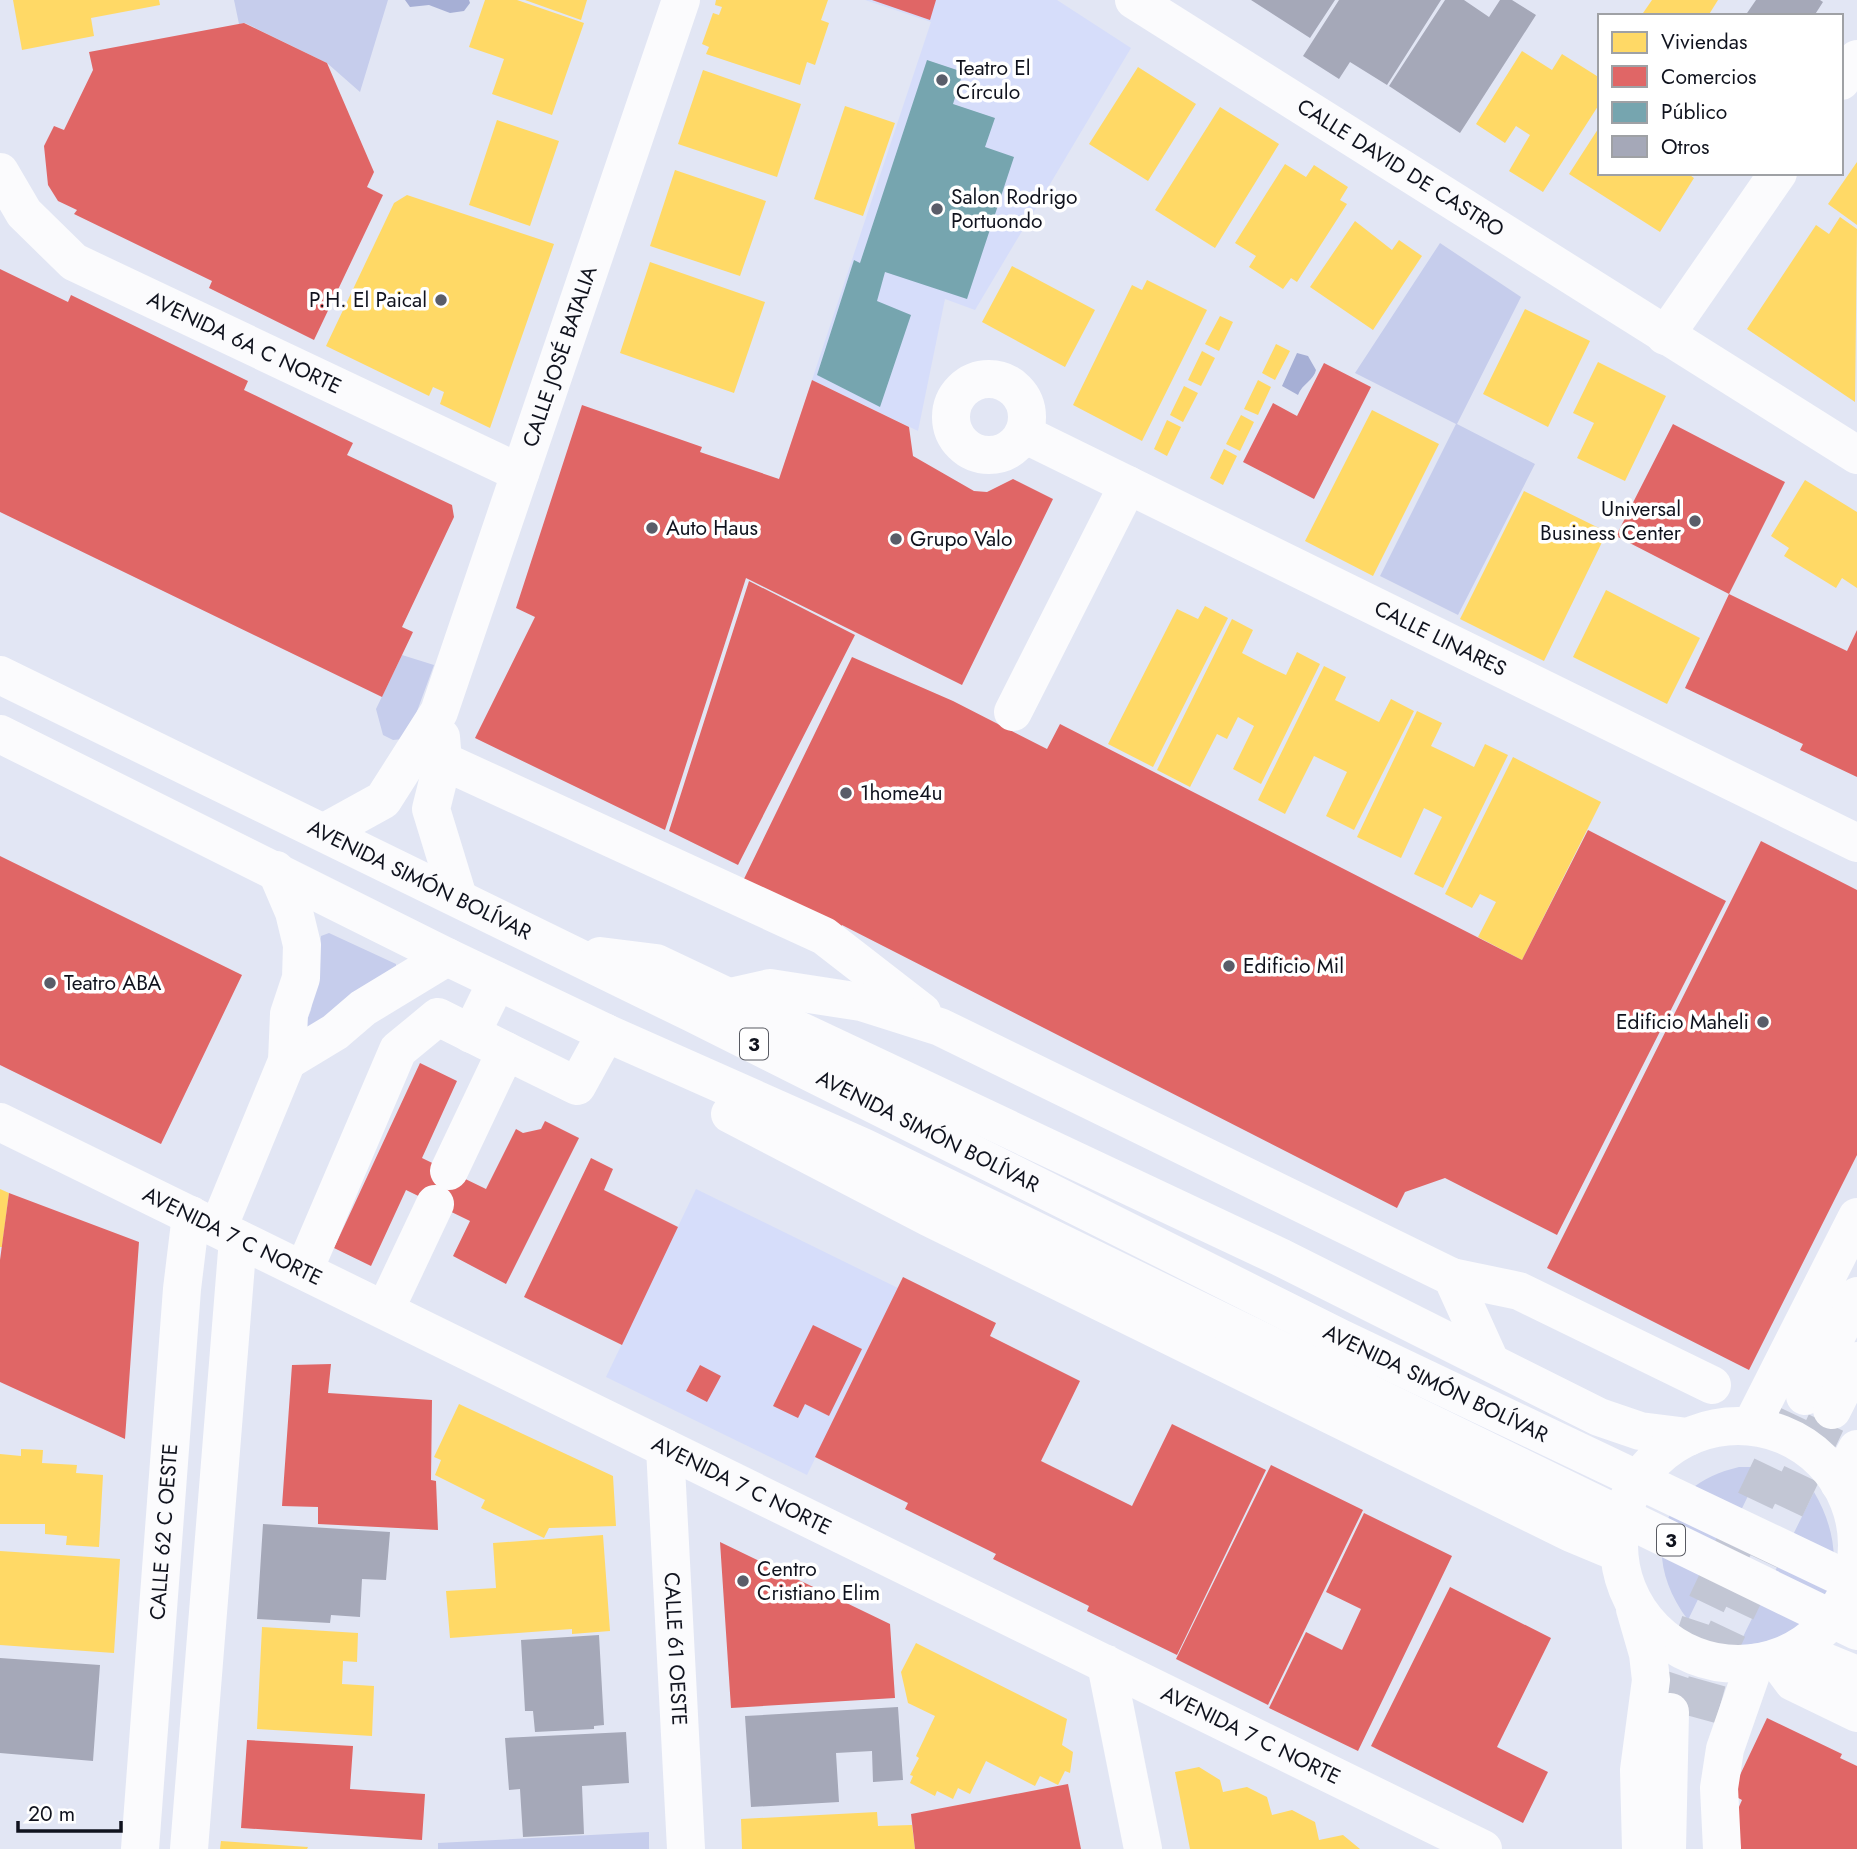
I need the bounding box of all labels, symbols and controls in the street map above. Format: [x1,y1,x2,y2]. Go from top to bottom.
legend [1598,14,1843,175]
text: Viviendas [1661,27,1747,57]
place label: Teatro El Círculo [956,53,1031,107]
text: Comercios [1661,62,1756,92]
marker: Teatro El Círculo [934,72,950,88]
street label: CALLE DAVID DE CASTRO [1291,91,1510,244]
text: Público [1661,97,1727,127]
text: Otros [1661,132,1709,162]
place label: Salon Rodrigo Portuondo [951,182,1078,236]
marker: Salon Rodrigo Portuondo [929,201,945,217]
street label: CALLE JOSÉ BATALIA [515,262,605,451]
street label: AVENIDA 6A C NORTE [142,284,346,401]
place label: P.H. El Paical [309,285,427,315]
marker: P.H. El Paical [433,292,449,308]
place label: Universal Business Center [1540,494,1682,548]
place label: Auto Haus [666,513,758,543]
marker: Universal Business Center [1687,513,1703,529]
marker: Auto Haus [644,520,660,536]
place label: Grupo Valo [910,524,1012,554]
marker: Grupo Valo [888,531,904,547]
street label: CALLE LINARES [1369,593,1512,684]
place label: 1home4u [860,778,942,808]
marker: 1home4u [838,785,854,801]
street label: AVENIDA SIMÓN BOLÍVAR [303,813,537,947]
place label: Edificio Mil [1243,951,1344,981]
marker: Edificio Mil [1221,958,1237,974]
place label: Teatro ABA [64,968,162,998]
marker: Teatro ABA [42,975,58,991]
place label: Edificio Maheli [1616,1007,1749,1037]
marker: Edificio Maheli [1755,1014,1771,1030]
road number: 3 [740,1028,768,1060]
street label: AVENIDA SIMÓN BOLÍVAR [811,1063,1045,1200]
street label: AVENIDA 7 C NORTE [138,1179,327,1293]
street label: AVENIDA SIMÓN BOLÍVAR [1318,1317,1553,1450]
street label: AVENIDA 7 C NORTE [647,1429,836,1542]
street label: CALLE 62 C OESTE [142,1443,185,1621]
road number: 3 [1657,1524,1685,1556]
place label: Centro Cristiano Elim [757,1554,880,1608]
street label: CALLE 61 OESTE [657,1571,695,1726]
marker: Centro Cristiano Elim [735,1573,751,1589]
street label: AVENIDA 7 C NORTE [1156,1678,1346,1792]
scale bar [18,1790,121,1834]
text: 20 m [28,1799,75,1829]

